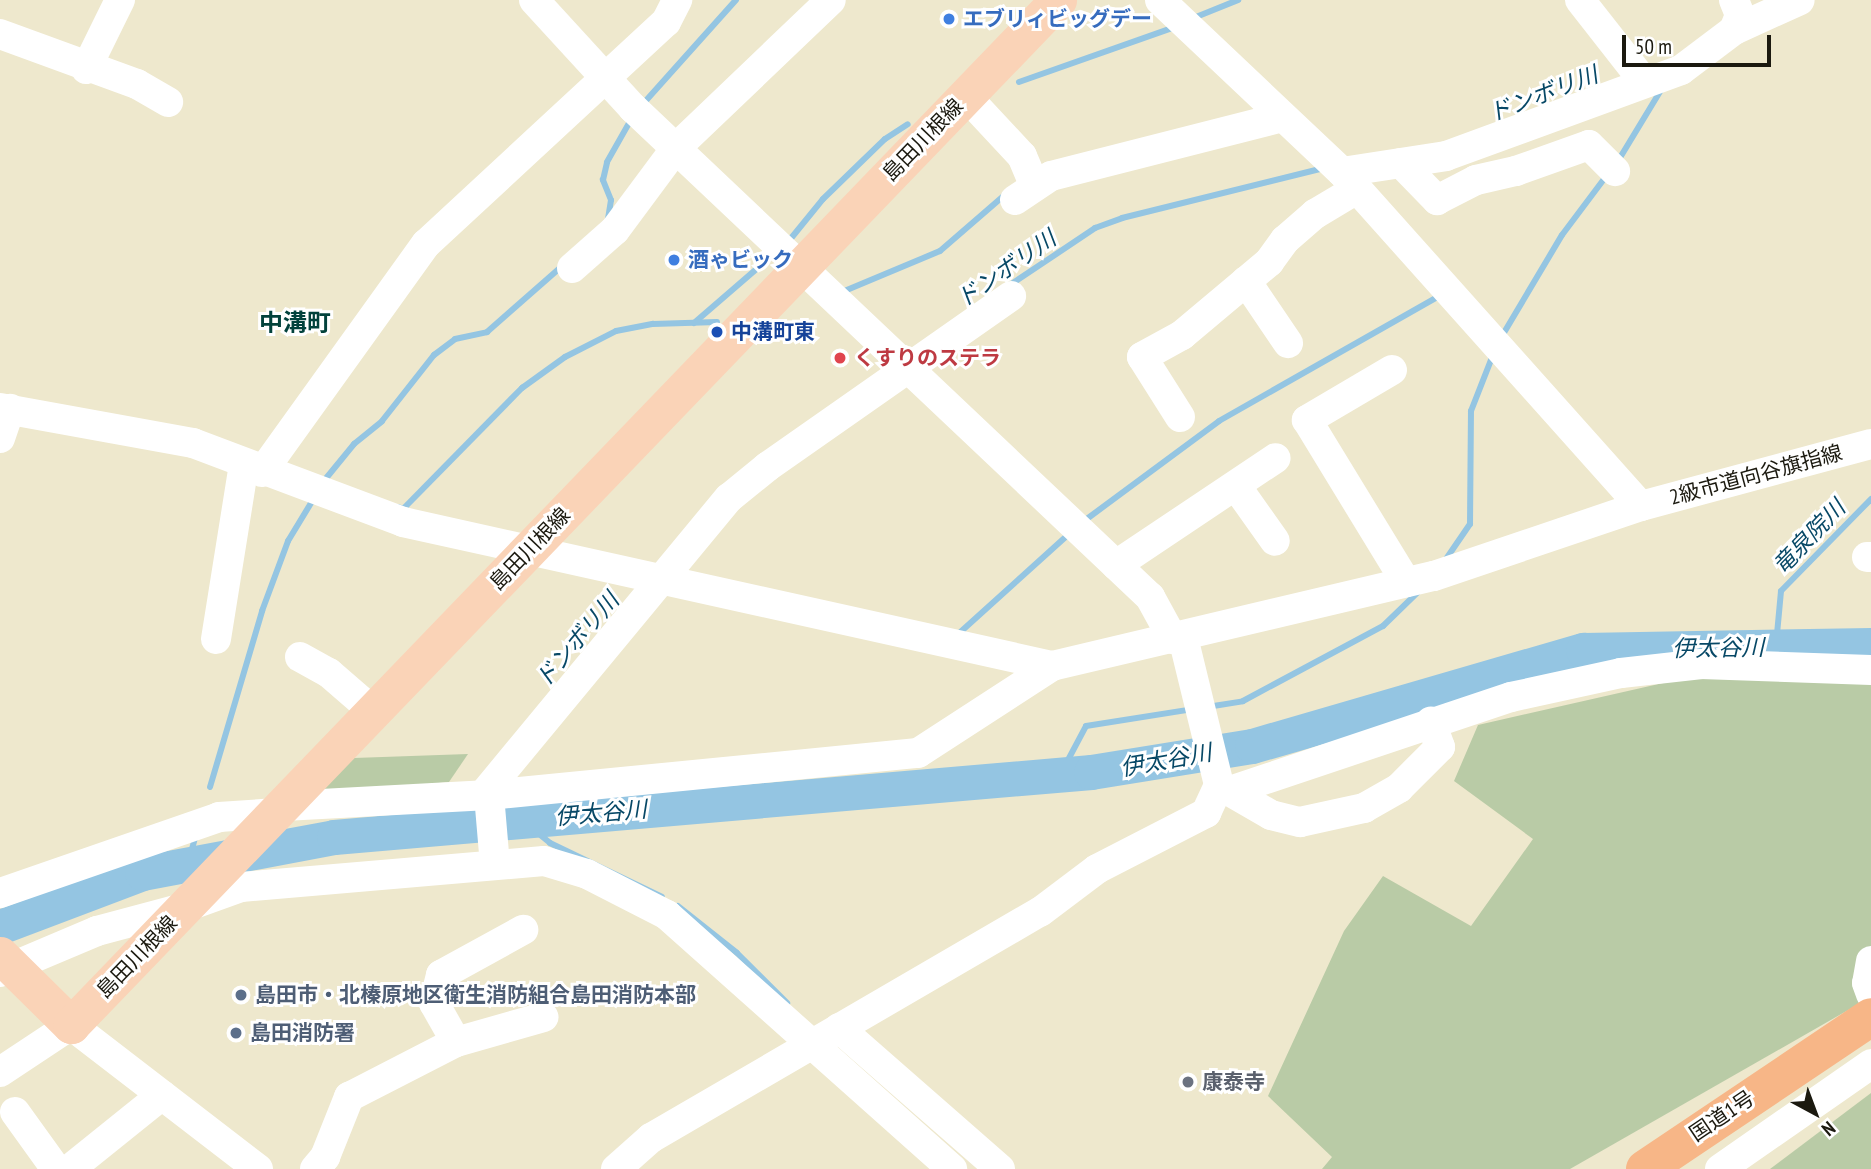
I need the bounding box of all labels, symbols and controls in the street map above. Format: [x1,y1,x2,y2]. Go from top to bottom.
place label: エブリィビッグデー [963,6,1152,32]
marker: エブリィビッグデー [941,11,957,27]
scale bar [1626,21,1775,65]
text: 50 m [1635,33,1672,60]
water label: ドンボリ川 [1484,61,1602,127]
street label: 島田川根線 [877,93,969,187]
water label: ドンボリ川 [951,225,1061,313]
place label: 酒ゃビック [688,247,793,273]
marker: 酒ゃビック [666,252,682,268]
district label: 中溝町 [259,309,331,337]
place label: 中溝町東 [731,319,815,345]
marker: 中溝町東 [709,324,725,340]
place label: くすりのステラ [854,345,1001,371]
marker: くすりのステラ [832,350,848,366]
street label: 2級市道向谷旗指線 [1667,440,1845,510]
water label: 竜泉院川 [1767,494,1851,580]
street label: 島田川根線 [484,502,576,596]
water label: ドンボリ川 [529,587,625,693]
water label: 伊太谷川 [1672,633,1764,663]
water label: 伊太谷川 [1118,738,1214,782]
water label: 伊太谷川 [554,795,648,831]
street label: 島田川根線 [91,910,183,1004]
place label: 島田市・北榛原地区衛生消防組合島田消防本部 [255,982,696,1008]
marker: 島田市・北榛原地区衛生消防組合島田消防本部 [233,987,249,1003]
place label: 島田消防署 [250,1020,355,1046]
marker: 島田消防署 [228,1025,244,1041]
place label: 康泰寺 [1202,1069,1265,1095]
marker: 康泰寺 [1180,1074,1196,1090]
north arrow [1780,1078,1850,1148]
street label: 国道1号 [1685,1085,1759,1147]
text: N [1817,1116,1841,1141]

